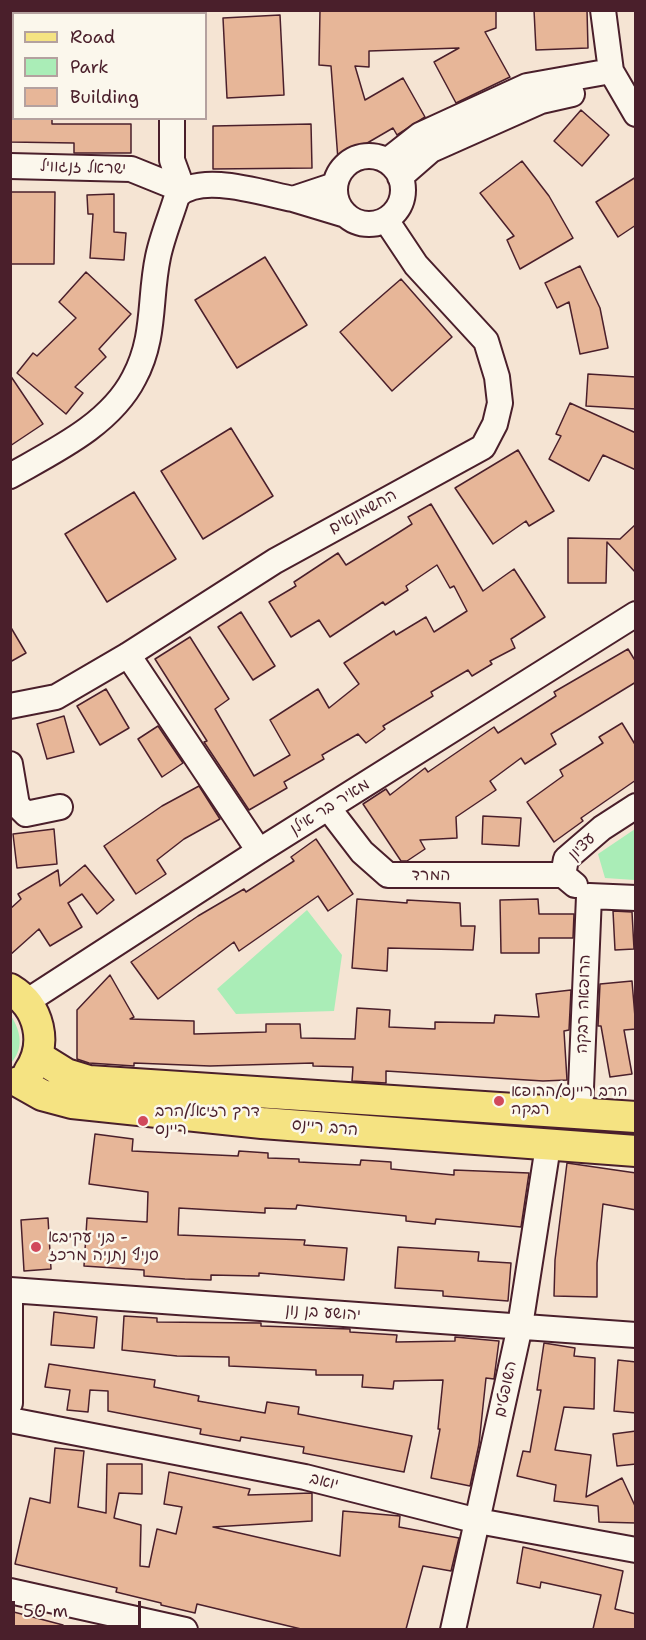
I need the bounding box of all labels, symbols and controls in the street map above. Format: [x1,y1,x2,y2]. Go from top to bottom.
legend [12,12,207,120]
text: Road [70,25,115,49]
text: Park [70,55,109,79]
text: Building [70,85,139,109]
street label: ישראל זנגוויל [40,157,126,179]
street label: החשמונאים [326,486,400,538]
street label: מאיר בר אילן [287,775,373,839]
street label: עציון [564,829,600,865]
street label: המרד [412,866,450,886]
street label: הרופאה רבקה [573,954,595,1054]
place label: הרב ריינס/הרופא רבקה [511,1082,628,1120]
marker: הרב ריינס/הרופא רבקה [492,1094,506,1108]
place label: דרך רזיאל/הרב ריינס [155,1102,260,1140]
marker: דרך רזיאל/הרב ריינס [136,1114,150,1128]
street label: הרב ריינס [291,1116,359,1140]
place label: בני עקיבא - סניף נתניה מרכז [48,1228,159,1266]
marker: בני עקיבא - סניף נתניה מרכז [29,1240,43,1254]
street label: יהושע בן נון [285,1301,361,1325]
street label: השופטים [491,1359,521,1419]
street label: יואב [308,1469,340,1495]
scale bar [15,1589,144,1627]
text: 50 m [23,1599,68,1623]

